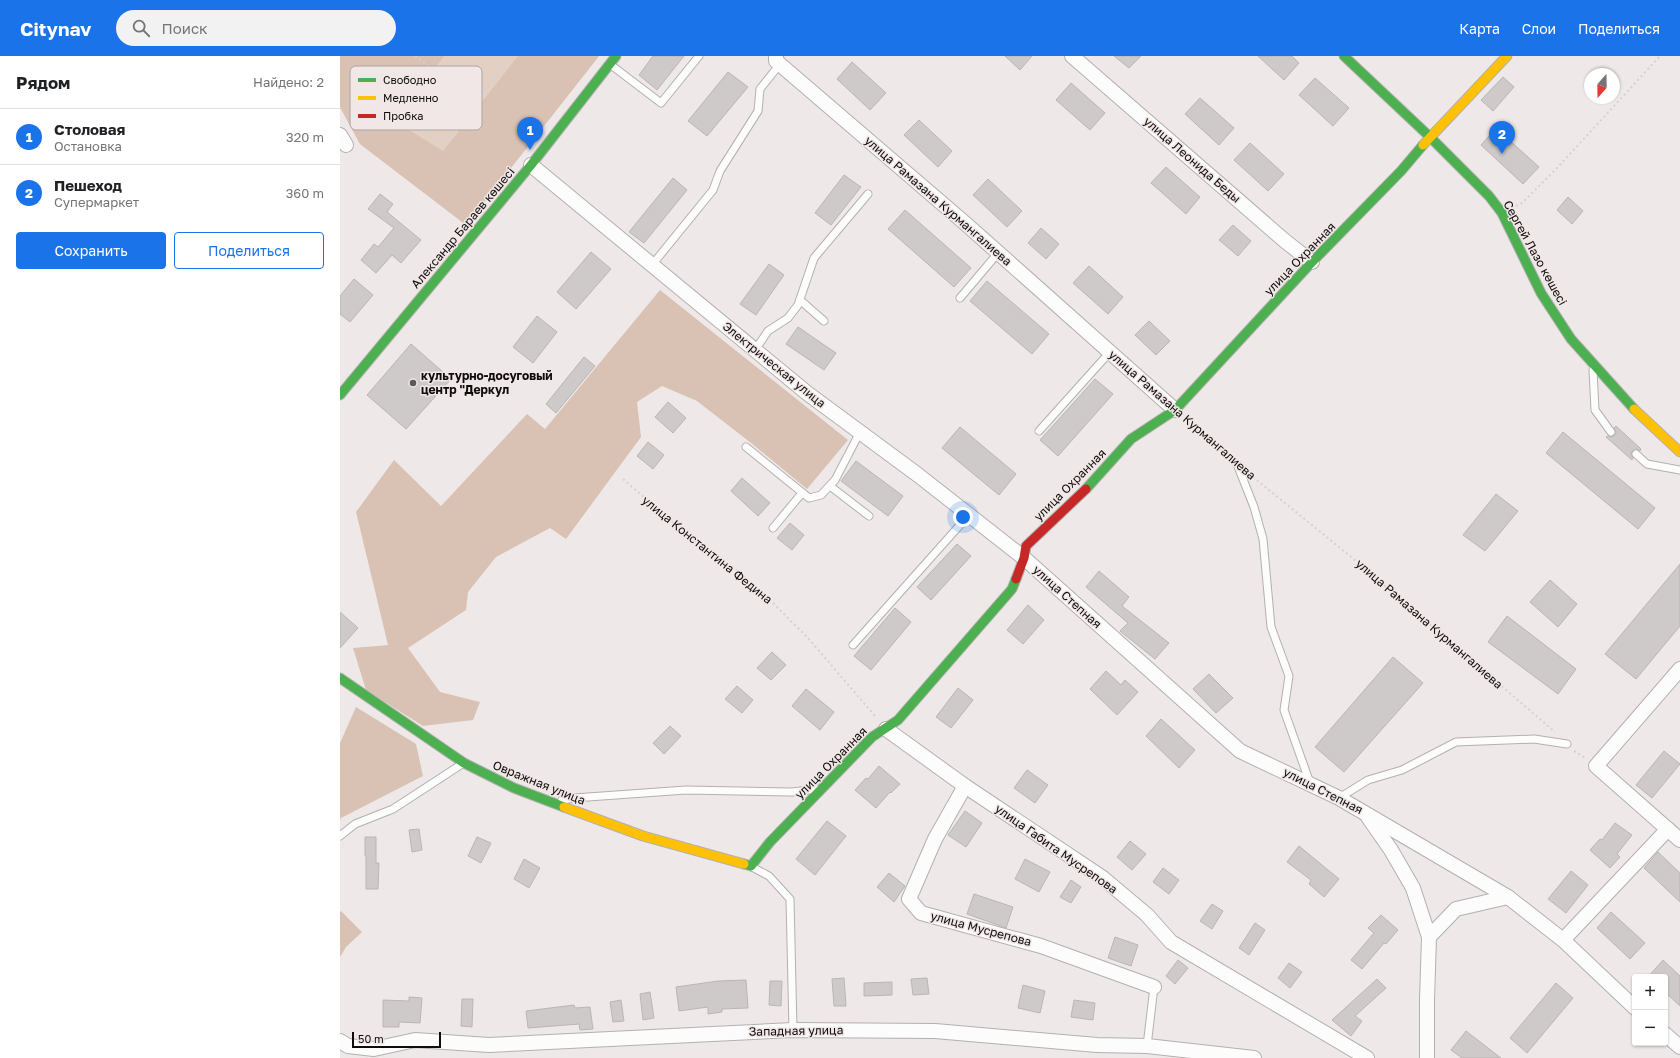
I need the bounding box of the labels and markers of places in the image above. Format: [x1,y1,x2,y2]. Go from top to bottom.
pin: 1 [517,117,543,150]
pin: 2 [1489,121,1515,154]
place label: культурно-досуговый центр "Деркул [421,368,553,397]
marker: культурно-досуговый центр "Деркул [408,378,418,388]

